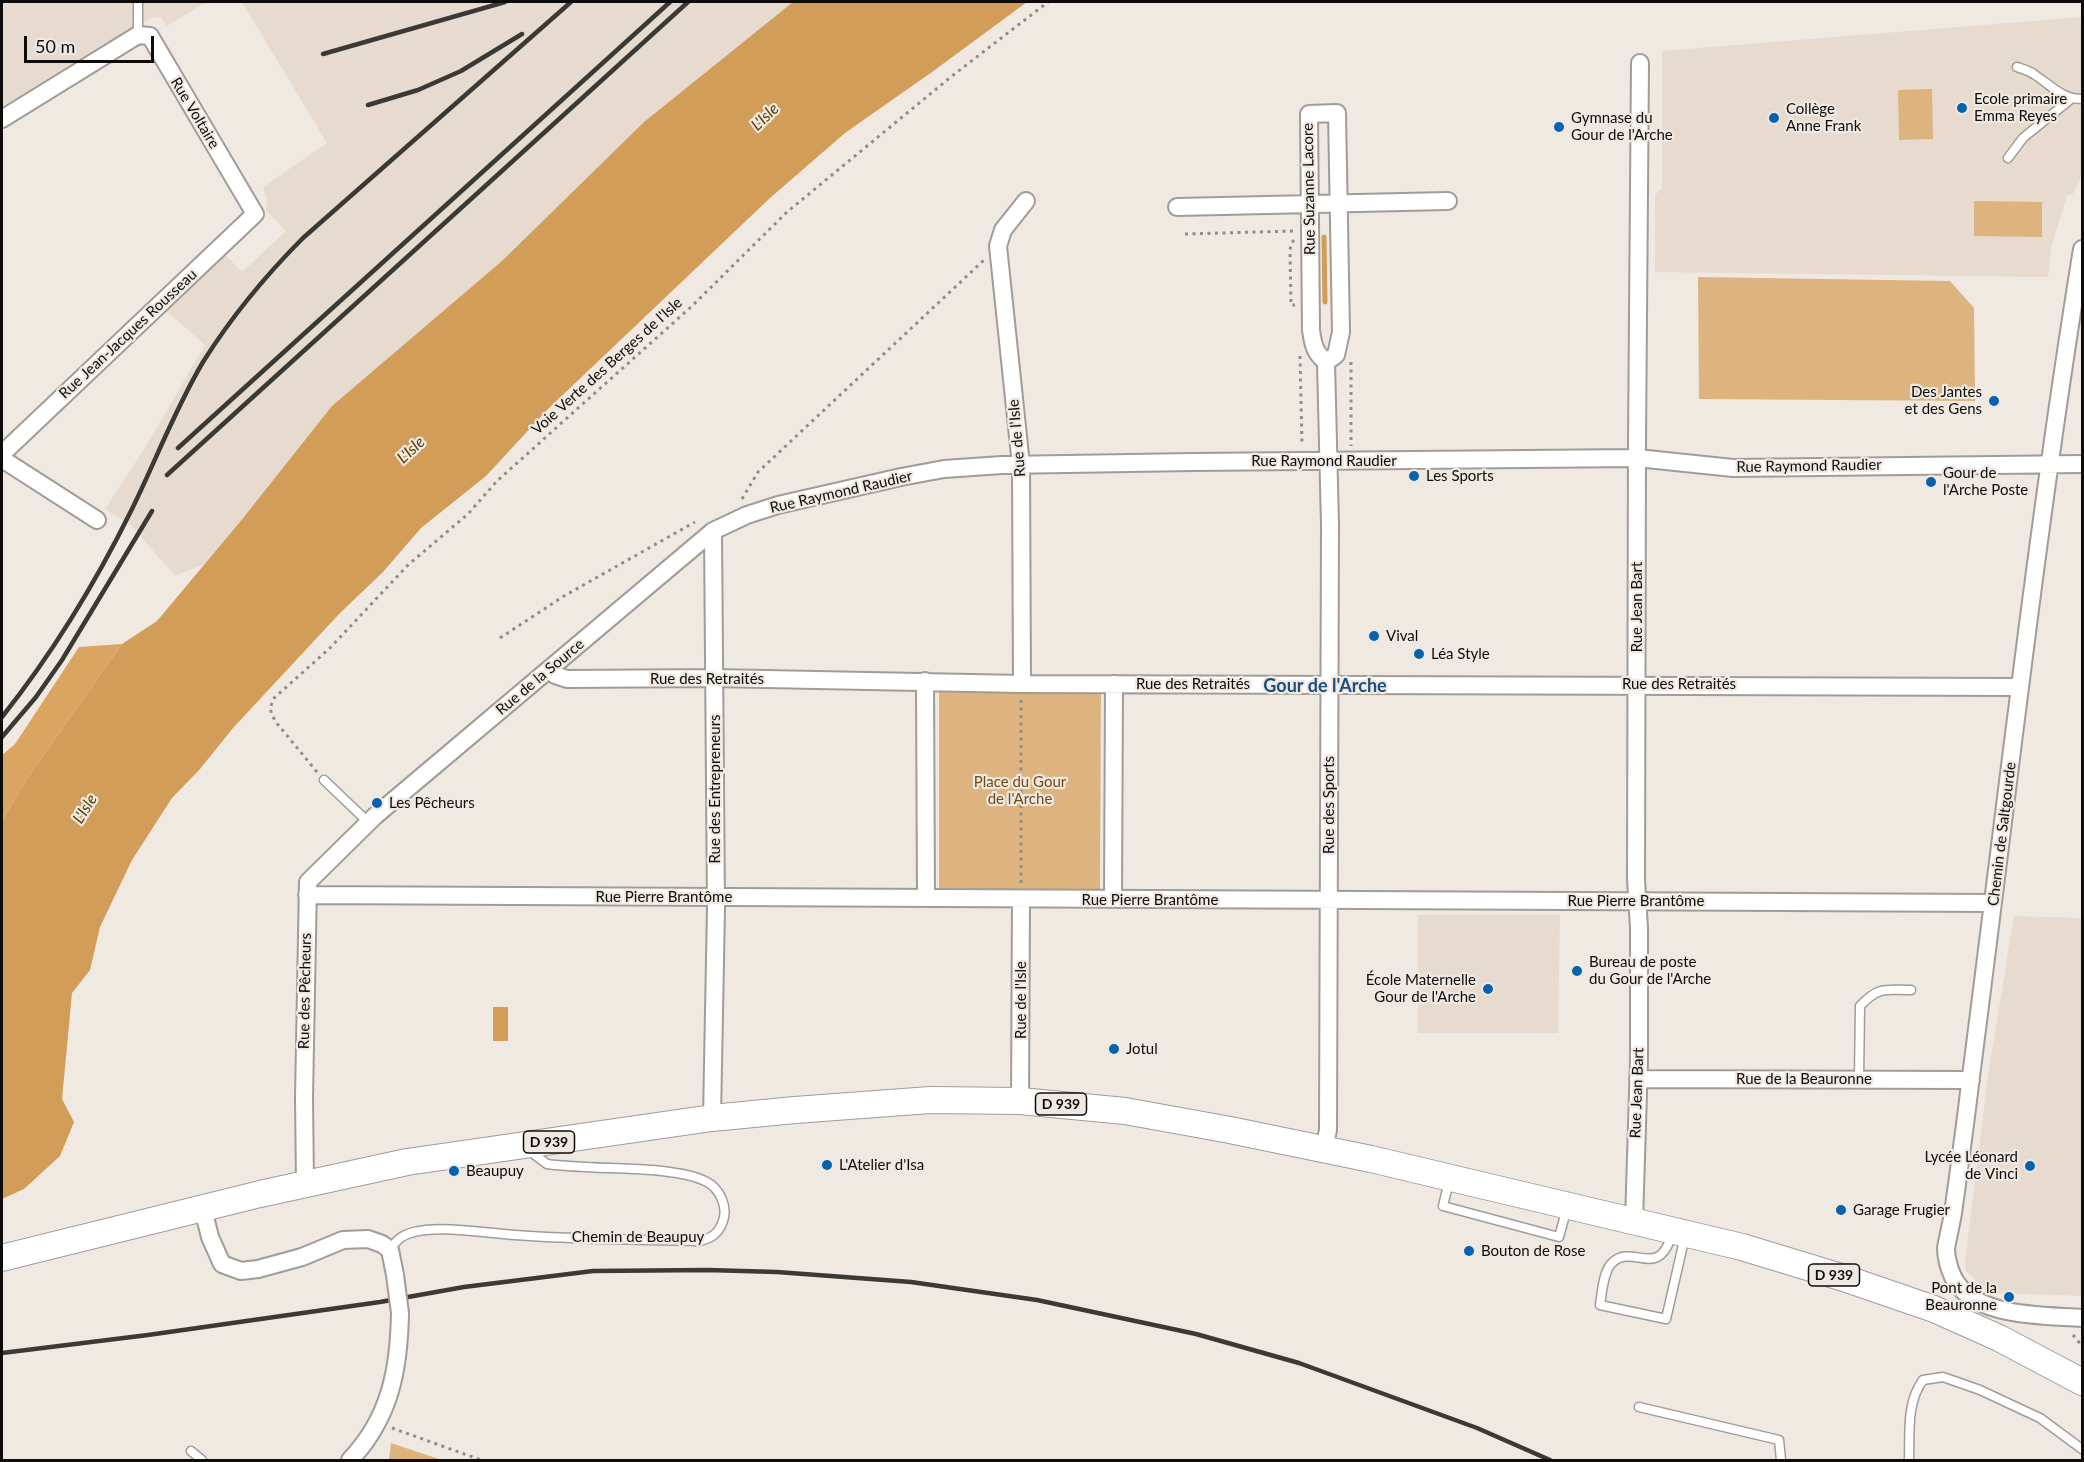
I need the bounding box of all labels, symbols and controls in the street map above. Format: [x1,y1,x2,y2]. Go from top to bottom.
scale bar [27,24,158,62]
text: 50 m [35,35,75,57]
street label: Rue Voltaire [167,74,223,152]
place label: Ecole primaire Emma Reyes [1974,90,2067,125]
water label: L'Isle [747,99,783,135]
place label: Collège Anne Frank [1786,100,1861,135]
marker: Ecole primaire Emma Reyes [1955,101,1969,115]
place label: Gymnase du Gour de l'Arche [1571,109,1673,144]
marker: Collège Anne Frank [1767,111,1781,125]
marker: Gymnase du Gour de l'Arche [1552,120,1566,134]
street label: Rue Suzanne Lacore [1299,123,1319,255]
street label: Rue Jean-Jacques Rousseau [55,265,201,403]
street label: Voie Verte des Berges de l'Isle [528,294,686,438]
place label: Des Jantes et des Gens [1905,383,1982,418]
marker: Des Jantes et des Gens [1987,394,2001,408]
street label: Rue de l'Isle [1005,398,1029,478]
water label: L'Isle [393,432,429,468]
street label: Rue Raymond Raudier [1251,452,1397,470]
street label: Rue Raymond Raudier [1736,456,1882,476]
place label: Gour de l'Arche Poste [1943,464,2028,499]
street label: Rue Raymond Raudier [768,467,914,517]
place label: Les Sports [1426,467,1494,485]
marker: Les Sports [1407,469,1421,483]
marker: Gour de l'Arche Poste [1924,475,1938,489]
street label: Rue Jean Bart [1628,562,1646,652]
place label: Vival [1386,627,1418,645]
marker: Vival [1367,629,1381,643]
street label: Rue de la Source [492,635,588,719]
place label: Léa Style [1431,645,1490,663]
marker: Léa Style [1412,647,1426,661]
street label: Rue des Retraités [650,670,764,688]
street label: Rue des Retraités [1136,675,1250,693]
district label: Gour de l'Arche [1263,675,1387,697]
street label: Rue des Retraités [1622,675,1736,693]
street label: Rue des Entrepreneurs [706,714,724,864]
street label: Rue des Sports [1320,756,1338,854]
street label: Chemin de Saltgourde [1984,761,2020,907]
park label: Place du Gour de l'Arche [974,773,1066,808]
water label: L'Isle [69,791,101,827]
place label: Les Pêcheurs [389,794,475,812]
marker: Les Pêcheurs [370,796,384,810]
street label: Rue Pierre Brantôme [596,888,732,906]
street label: Rue Pierre Brantôme [1082,891,1218,909]
street label: Rue Pierre Brantôme [1568,892,1704,910]
street label: Rue des Pêcheurs [295,933,315,1049]
place label: Bureau de poste du Gour de l'Arche [1589,953,1711,988]
street label: Rue de l'Isle [1012,961,1030,1039]
marker: Bureau de poste du Gour de l'Arche [1570,964,1584,978]
place label: École Maternelle Gour de l'Arche [1366,971,1476,1006]
marker: École Maternelle Gour de l'Arche [1481,982,1495,996]
place label: Jotul [1126,1040,1158,1058]
marker: Jotul [1107,1042,1121,1056]
street label: Rue Jean Bart [1626,1047,1648,1139]
street label: Rue de la Beauronne [1736,1070,1872,1088]
road number: D 939 [1036,1093,1086,1115]
road number: D 939 [524,1131,574,1153]
place label: Lycée Léonard de Vinci [1924,1148,2018,1183]
place label: L'Atelier d'Isa [839,1156,924,1174]
marker: L'Atelier d'Isa [820,1158,834,1172]
marker: Lycée Léonard de Vinci [2023,1159,2037,1173]
place label: Beaupuy [466,1162,524,1180]
marker: Beaupuy [447,1164,461,1178]
place label: Garage Frugier [1853,1201,1950,1219]
marker: Garage Frugier [1834,1203,1848,1217]
street label: Chemin de Beaupuy [572,1228,704,1246]
place label: Bouton de Rose [1481,1242,1585,1260]
marker: Bouton de Rose [1462,1244,1476,1258]
road number: D 939 [1808,1264,1860,1286]
place label: Pont de la Beauronne [1925,1279,1997,1314]
marker: Pont de la Beauronne [2002,1290,2016,1304]

